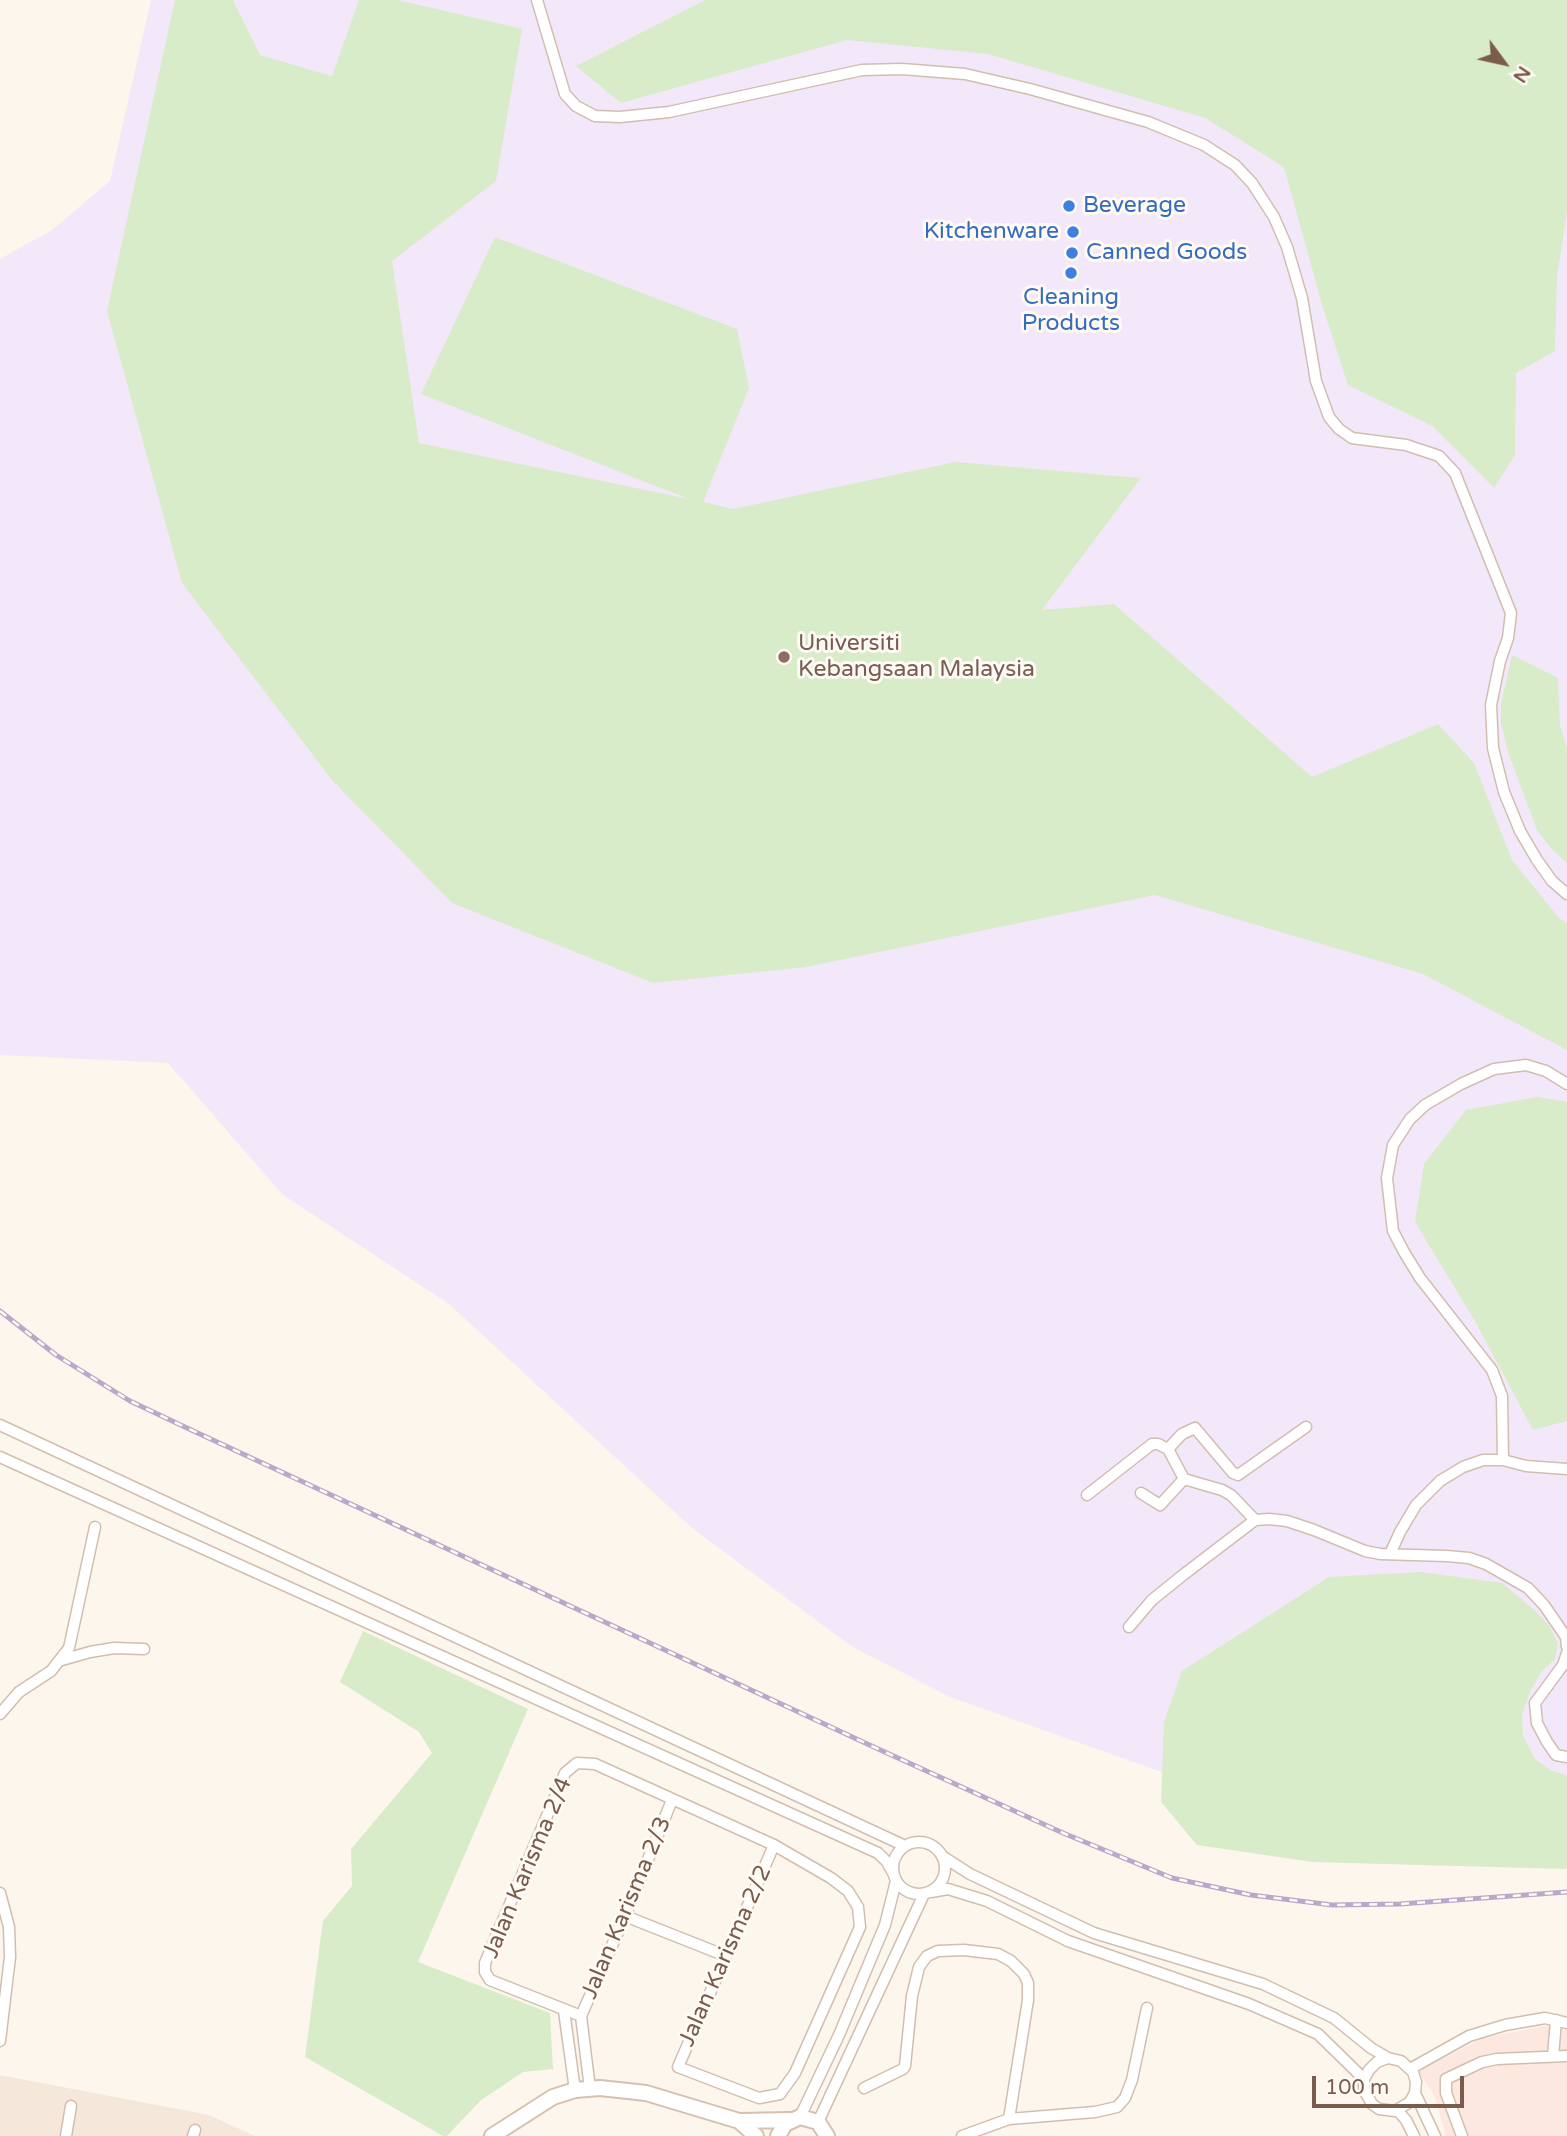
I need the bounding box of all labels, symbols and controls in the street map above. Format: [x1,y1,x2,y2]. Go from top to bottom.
north arrow [1469,28,1539,98]
text: N [1508,62,1535,87]
place label: Beverage [1083,192,1186,220]
marker: Beverage [1061,198,1077,214]
place label: Kitchenware [924,218,1059,246]
marker: Kitchenware [1065,224,1081,240]
place label: Canned Goods [1086,239,1247,267]
marker: Canned Goods [1064,245,1080,261]
marker: Cleaning Products [1063,265,1079,281]
place label: Cleaning Products [1022,284,1120,338]
place label: Universiti Kebangsaan Malaysia [798,630,1035,684]
marker: Universiti Kebangsaan Malaysia [776,649,792,665]
street label: Jalan Karisma 2/4 [477,1773,579,1963]
street label: Jalan Karisma 2/3 [576,1813,678,2003]
street label: Jalan Karisma 2/2 [674,1861,778,2051]
scale bar [1315,2062,1467,2106]
text: 100 m [1325,2075,1389,2100]

